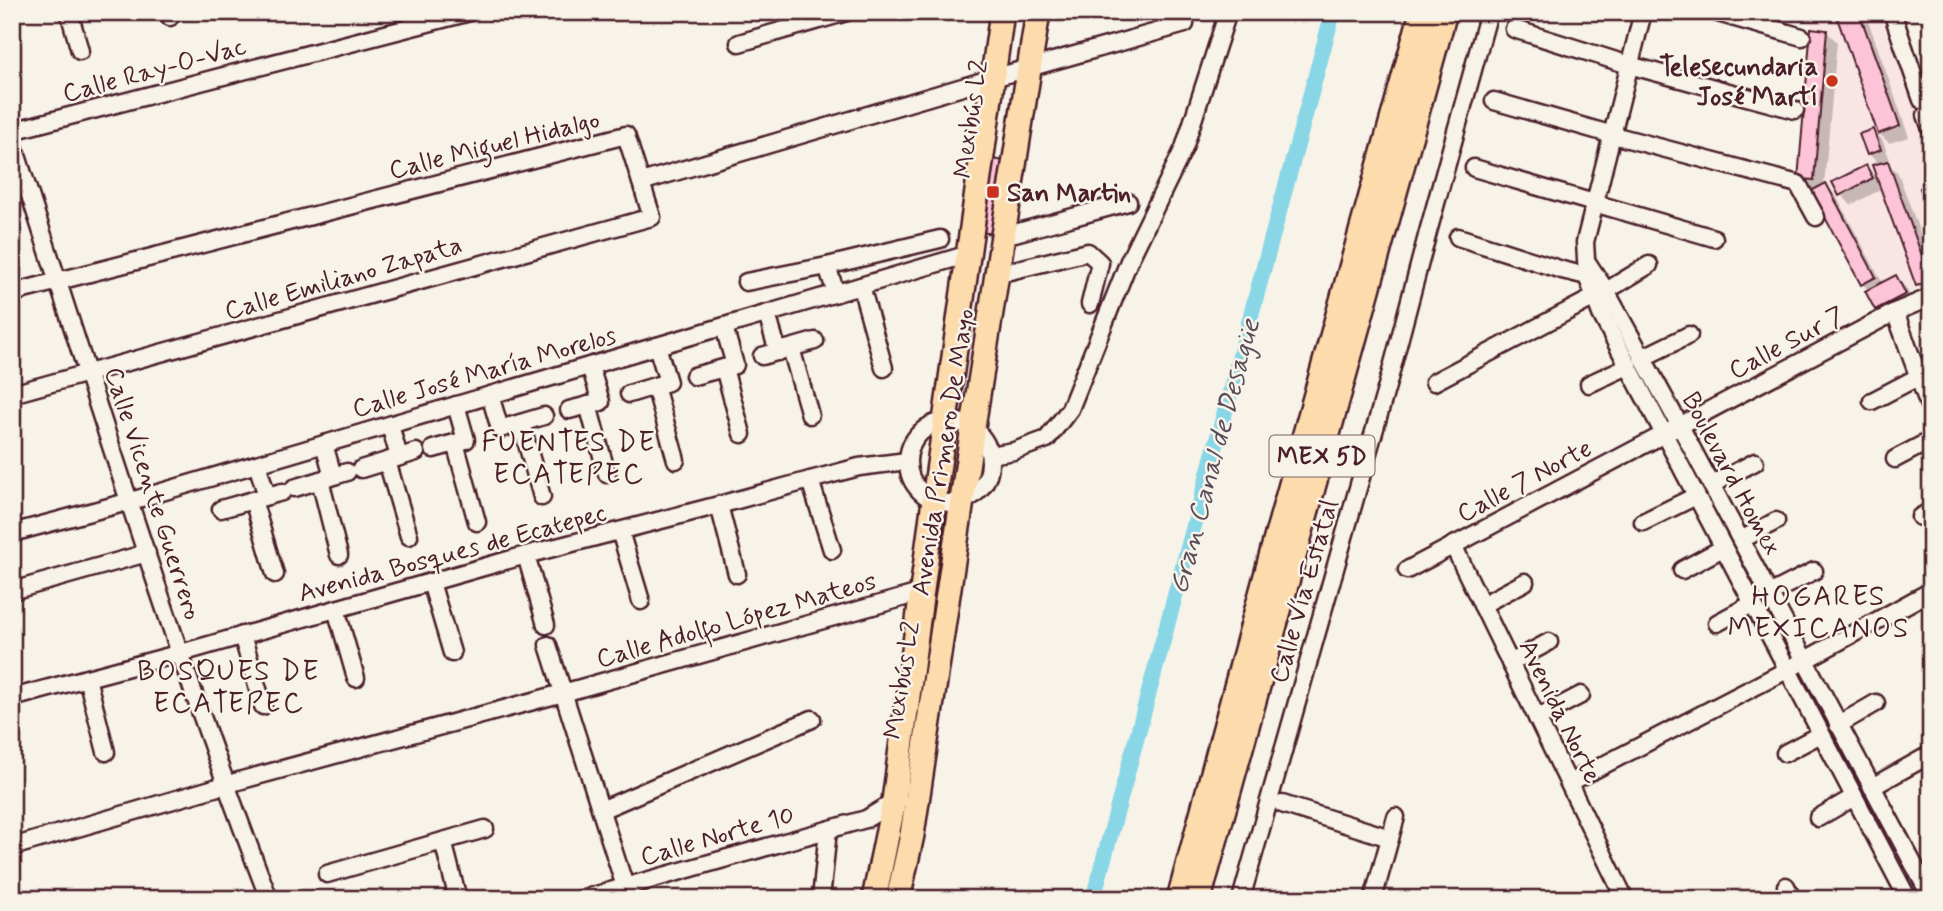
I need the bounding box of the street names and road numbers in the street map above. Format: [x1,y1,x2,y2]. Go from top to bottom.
street label: Calle Ray-O-Vac [59,30,250,112]
street label: Mexibús L2 [947,58,997,181]
street label: Calle Miguel Hidalgo [386,103,604,191]
street label: Calle Emiliano Zapata [221,229,466,329]
street label: Calle Sur 7 [1723,299,1851,388]
street label: Avenida Primero De Mayo [904,306,983,598]
street label: Calle José María Morelos [349,319,620,427]
street label: Calle Vicente Guerrero [95,363,209,624]
street label: Boulevard Homex [1673,386,1788,561]
street label: Calle 7 Norte [1452,432,1598,532]
road number: MEX 5D [1270,435,1374,476]
street label: Avenida Bosques de Ecatepec [295,496,610,611]
street label: Calle Vía Estatal [1262,496,1347,687]
street label: Calle Adolfo López Mateos [593,565,881,679]
street label: Mexibús L2 [877,619,929,742]
street label: Avenida Norte [1510,634,1609,790]
street label: Calle Norte 10 [637,799,799,875]

